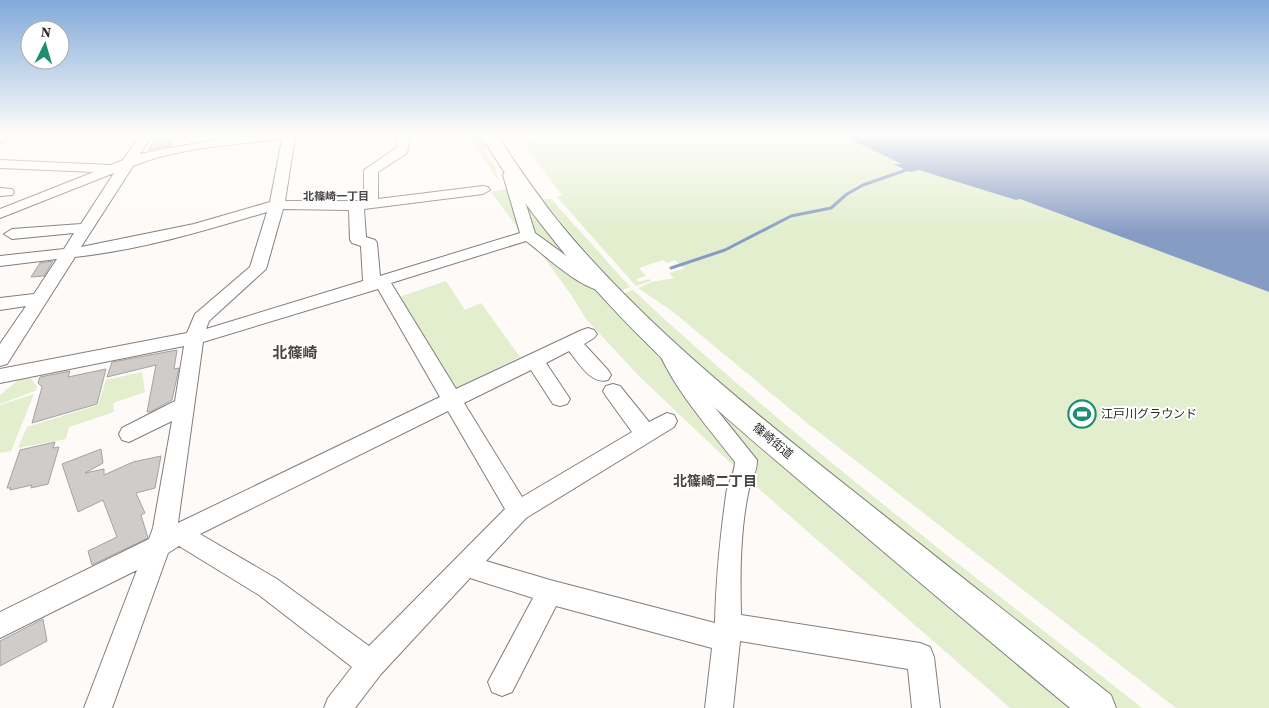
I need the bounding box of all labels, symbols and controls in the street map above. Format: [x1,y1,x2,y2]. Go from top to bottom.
north arrow [20,20,70,70]
text: N [40,22,52,42]
district label: 北篠崎一丁目 [303,189,369,204]
district label: 北篠崎 [272,342,318,363]
sports icon: 江戸川グラウンド [1067,399,1097,429]
place label: 江戸川グラウンド [1101,406,1197,422]
street label: 篠崎街道 [749,419,797,463]
district label: 北篠崎二丁目 [673,471,757,491]

